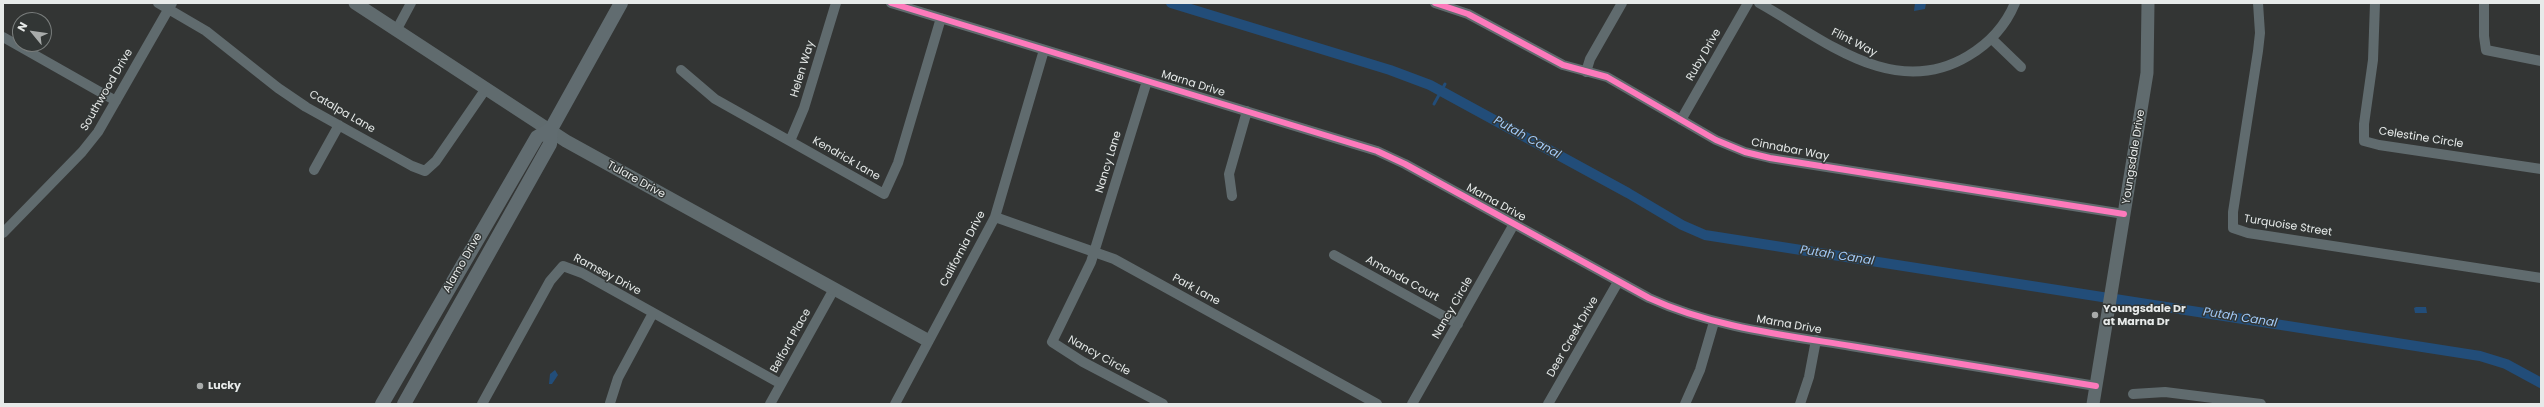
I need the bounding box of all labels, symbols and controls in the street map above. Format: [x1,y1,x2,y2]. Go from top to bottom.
north arrow [12,12,52,52]
text: N [13,19,31,34]
street label: Flint Way [1829,26,1879,60]
street label: Ruby Drive [1684,27,1724,83]
street label: Helen Way [788,39,818,99]
street label: Southwood Drive [78,47,136,133]
street label: Marna Drive [1160,68,1226,100]
street label: Catalpa Lane [307,88,377,136]
street label: Youngsdale Drive [2120,109,2148,205]
water label: Putah Canal [1491,114,1563,162]
street label: Celestine Circle [2378,125,2464,151]
street label: Nancy Lane [1093,129,1125,195]
street label: Kendrick Lane [810,134,882,184]
street label: Cinnabar Way [1750,136,1830,164]
street label: Tulare Drive [605,159,667,201]
street label: Marna Drive [1464,181,1528,225]
street label: California Drive [938,209,988,289]
street label: Turquoise Street [2243,213,2333,239]
street label: Alamo Drive [441,231,485,295]
water label: Putah Canal [1799,243,1875,269]
street label: Ramsey Drive [571,252,643,298]
street label: Amanda Court [1363,253,1441,305]
street label: Park Lane [1170,271,1222,309]
street label: Nancy Circle [1430,275,1476,341]
street label: Deer Creek Drive [1545,294,1601,380]
place label: Youngsdale Dr at Marna Dr [2103,302,2186,328]
water label: Putah Canal [2202,305,2278,331]
street label: Belford Place [768,307,814,375]
marker: Youngsdale Dr at Marna Dr [2090,310,2100,320]
street label: Marna Drive [1755,313,1823,337]
street label: Nancy Circle [1065,333,1133,379]
place label: Lucky [208,379,241,393]
marker: Lucky [195,381,205,391]

